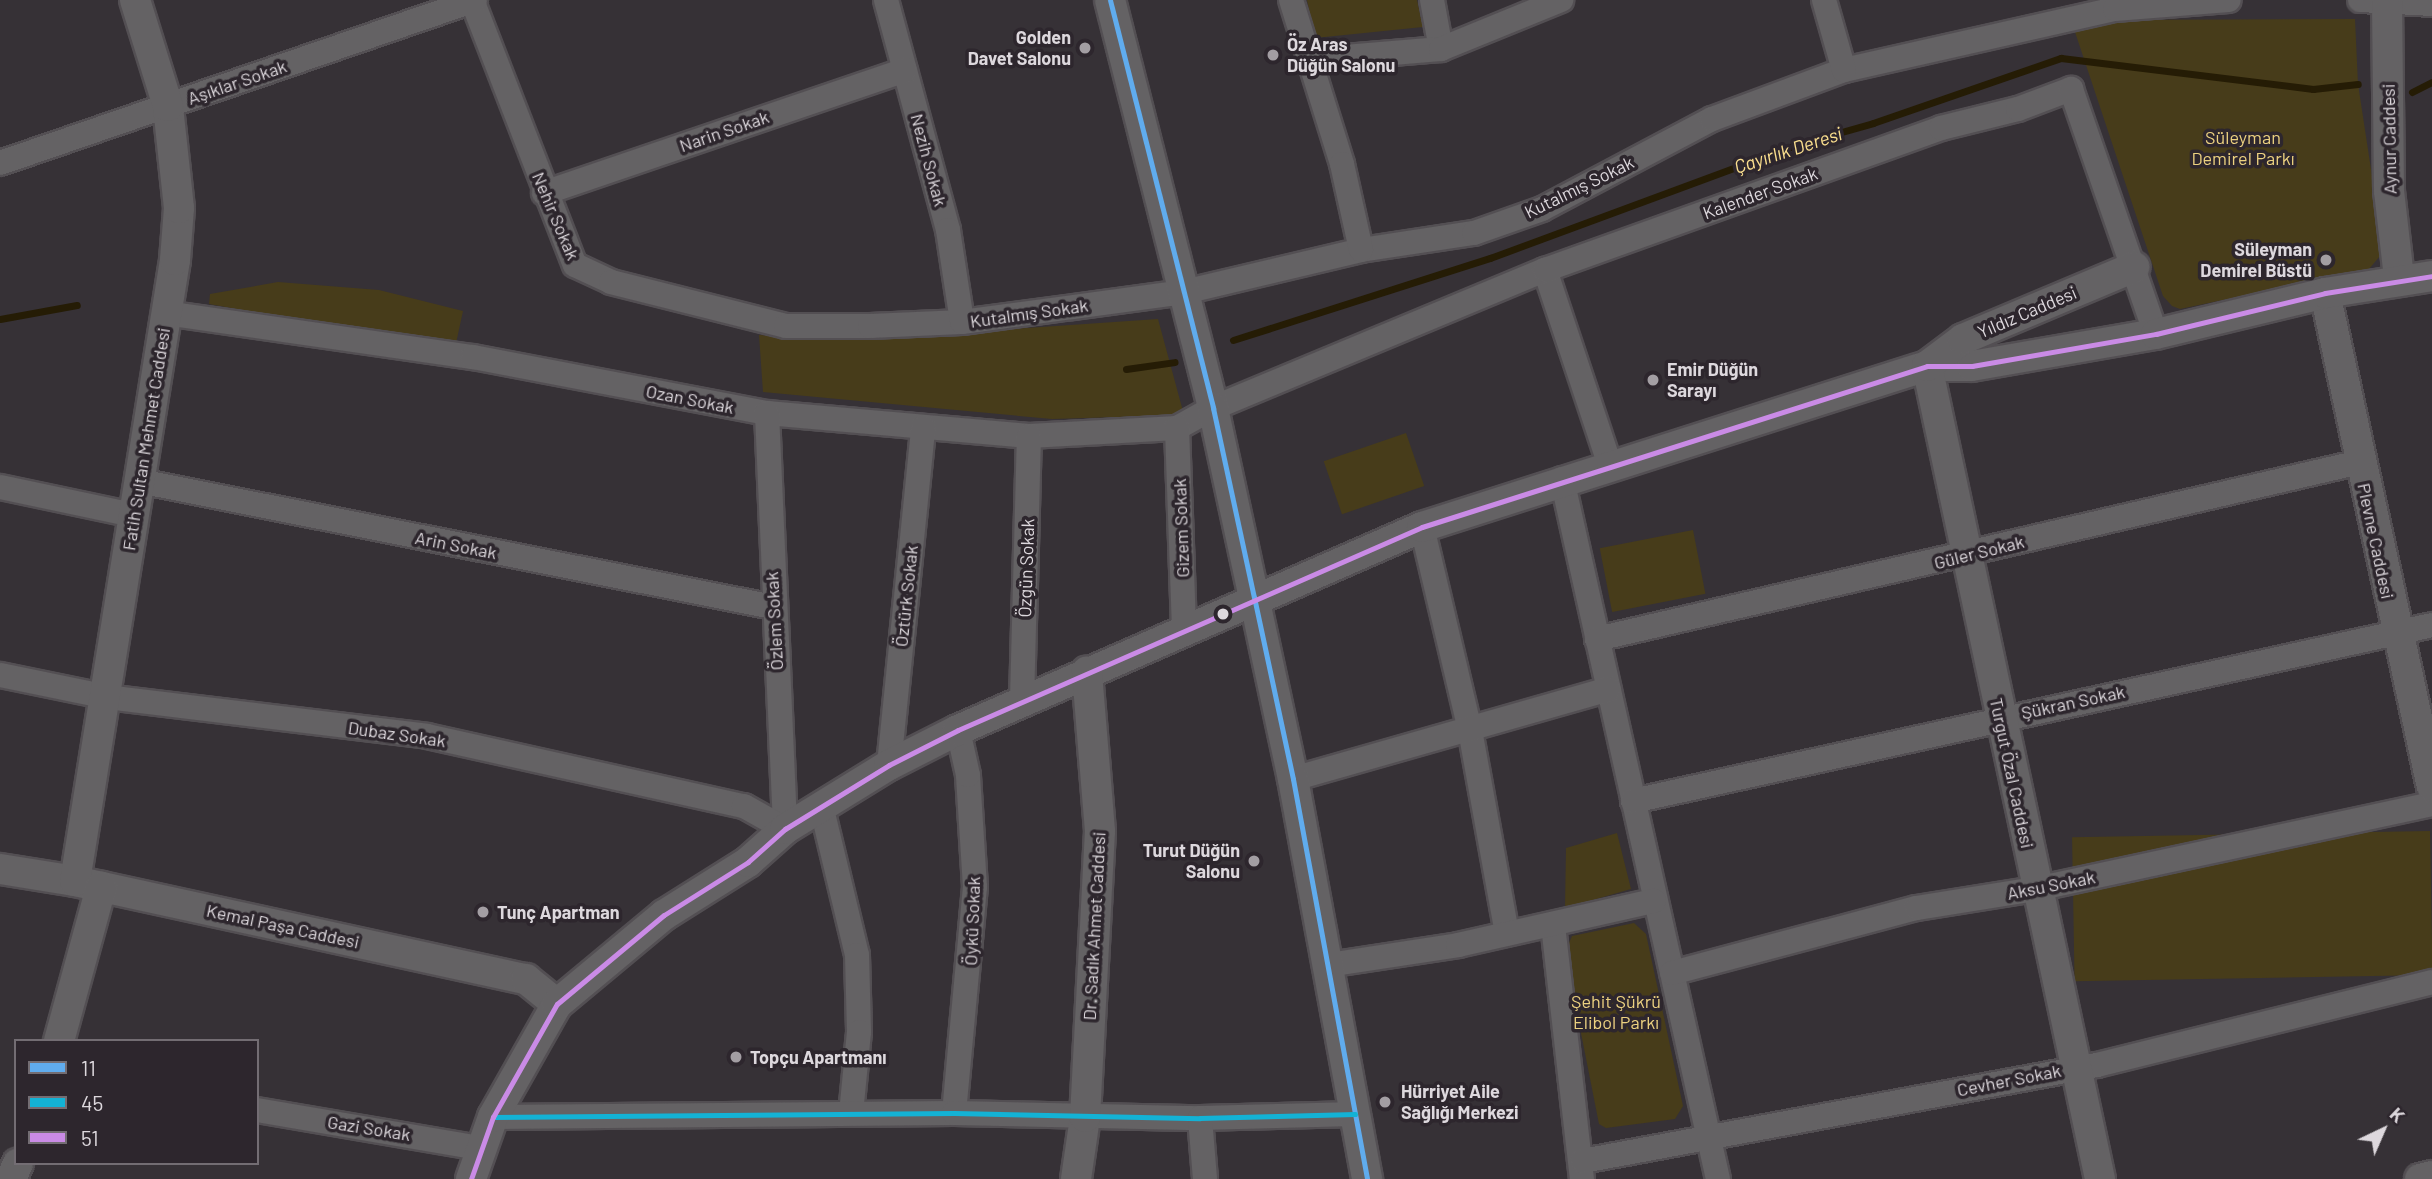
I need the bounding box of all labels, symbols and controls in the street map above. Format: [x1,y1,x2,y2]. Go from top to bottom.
place label: Golden Davet Salonu [968,27,1071,70]
place label: Öz Aras Düğün Salonu [1287,34,1395,76]
marker: Golden Davet Salonu [1077,40,1093,56]
marker: Öz Aras Düğün Salonu [1265,47,1281,63]
street label: Aşıklar Sokak [185,55,289,109]
street label: Aynur Caddesi [2377,84,2401,194]
street label: Narin Sokak [676,106,772,156]
street label: Nezih Sokak [906,111,952,209]
water label: Çayırlık Deresi [1731,122,1845,178]
park label: Süleyman Demirel Parkı [2191,127,2295,170]
street label: Kutalmış Sokak [1521,151,1637,223]
street label: Kalender Sokak [1700,162,1820,224]
street label: Nehir Sokak [528,169,584,263]
place label: Süleyman Demirel Büstü [2200,239,2312,282]
marker: Süleyman Demirel Büstü [2318,252,2334,268]
street label: Yıldız Caddesi [1974,281,2080,343]
street label: Kutalmış Sokak [969,294,1089,332]
street label: Fatih Sultan Mehmet Caddesi [118,326,174,552]
place label: Emir Düğün Sarayı [1667,359,1758,402]
marker: Emir Düğün Sarayı [1645,372,1661,388]
street label: Ozan Sokak [644,380,736,418]
street label: Gizem Sokak [1168,478,1194,578]
street label: Plevne Caddesi [2353,481,2399,601]
street label: Özgün Sokak [1013,518,1039,618]
street label: Arin Sokak [413,527,499,563]
street label: Güler Sokak [1932,530,2026,574]
street label: Öztürk Sokak [890,544,922,648]
street label: Özlem Sokak [761,571,787,671]
unlabelled marker [1216,607,1230,621]
street label: Şükran Sokak [2019,680,2127,724]
street label: Turgut Özal Caddesi [1985,696,2039,850]
street label: Dubaz Sokak [347,716,447,752]
street label: Dr. Sadık Ahmet Caddesi [1078,831,1110,1021]
place label: Turut Düğün Salonu [1143,840,1240,882]
marker: Turut Düğün Salonu [1246,853,1262,869]
street label: Aksu Sokak [2005,866,2097,904]
street label: Öykü Sokak [960,876,984,966]
street label: Kemal Paşa Caddesi [205,899,361,953]
place label: Tunç Apartman [497,901,620,923]
marker: Tunç Apartman [475,904,491,920]
park label: Şehit Şükrü Elibol Parkı [1571,991,1661,1034]
legend [14,1039,259,1165]
place label: Topçu Apartmanı [750,1046,887,1068]
marker: Topçu Apartmanı [728,1049,744,1065]
text: 11 [81,1055,96,1080]
street label: Cevher Sokak [1955,1059,2063,1101]
place label: Hürriyet Aile Sağlığı Merkezi [1401,1081,1519,1124]
text: 45 [81,1090,103,1115]
marker: Hürriyet Aile Sağlığı Merkezi [1375,1092,1395,1112]
north arrow [2348,1095,2418,1165]
text: K [2386,1102,2410,1127]
street label: Gazi Sokak [326,1111,412,1145]
text: 51 [81,1125,99,1150]

